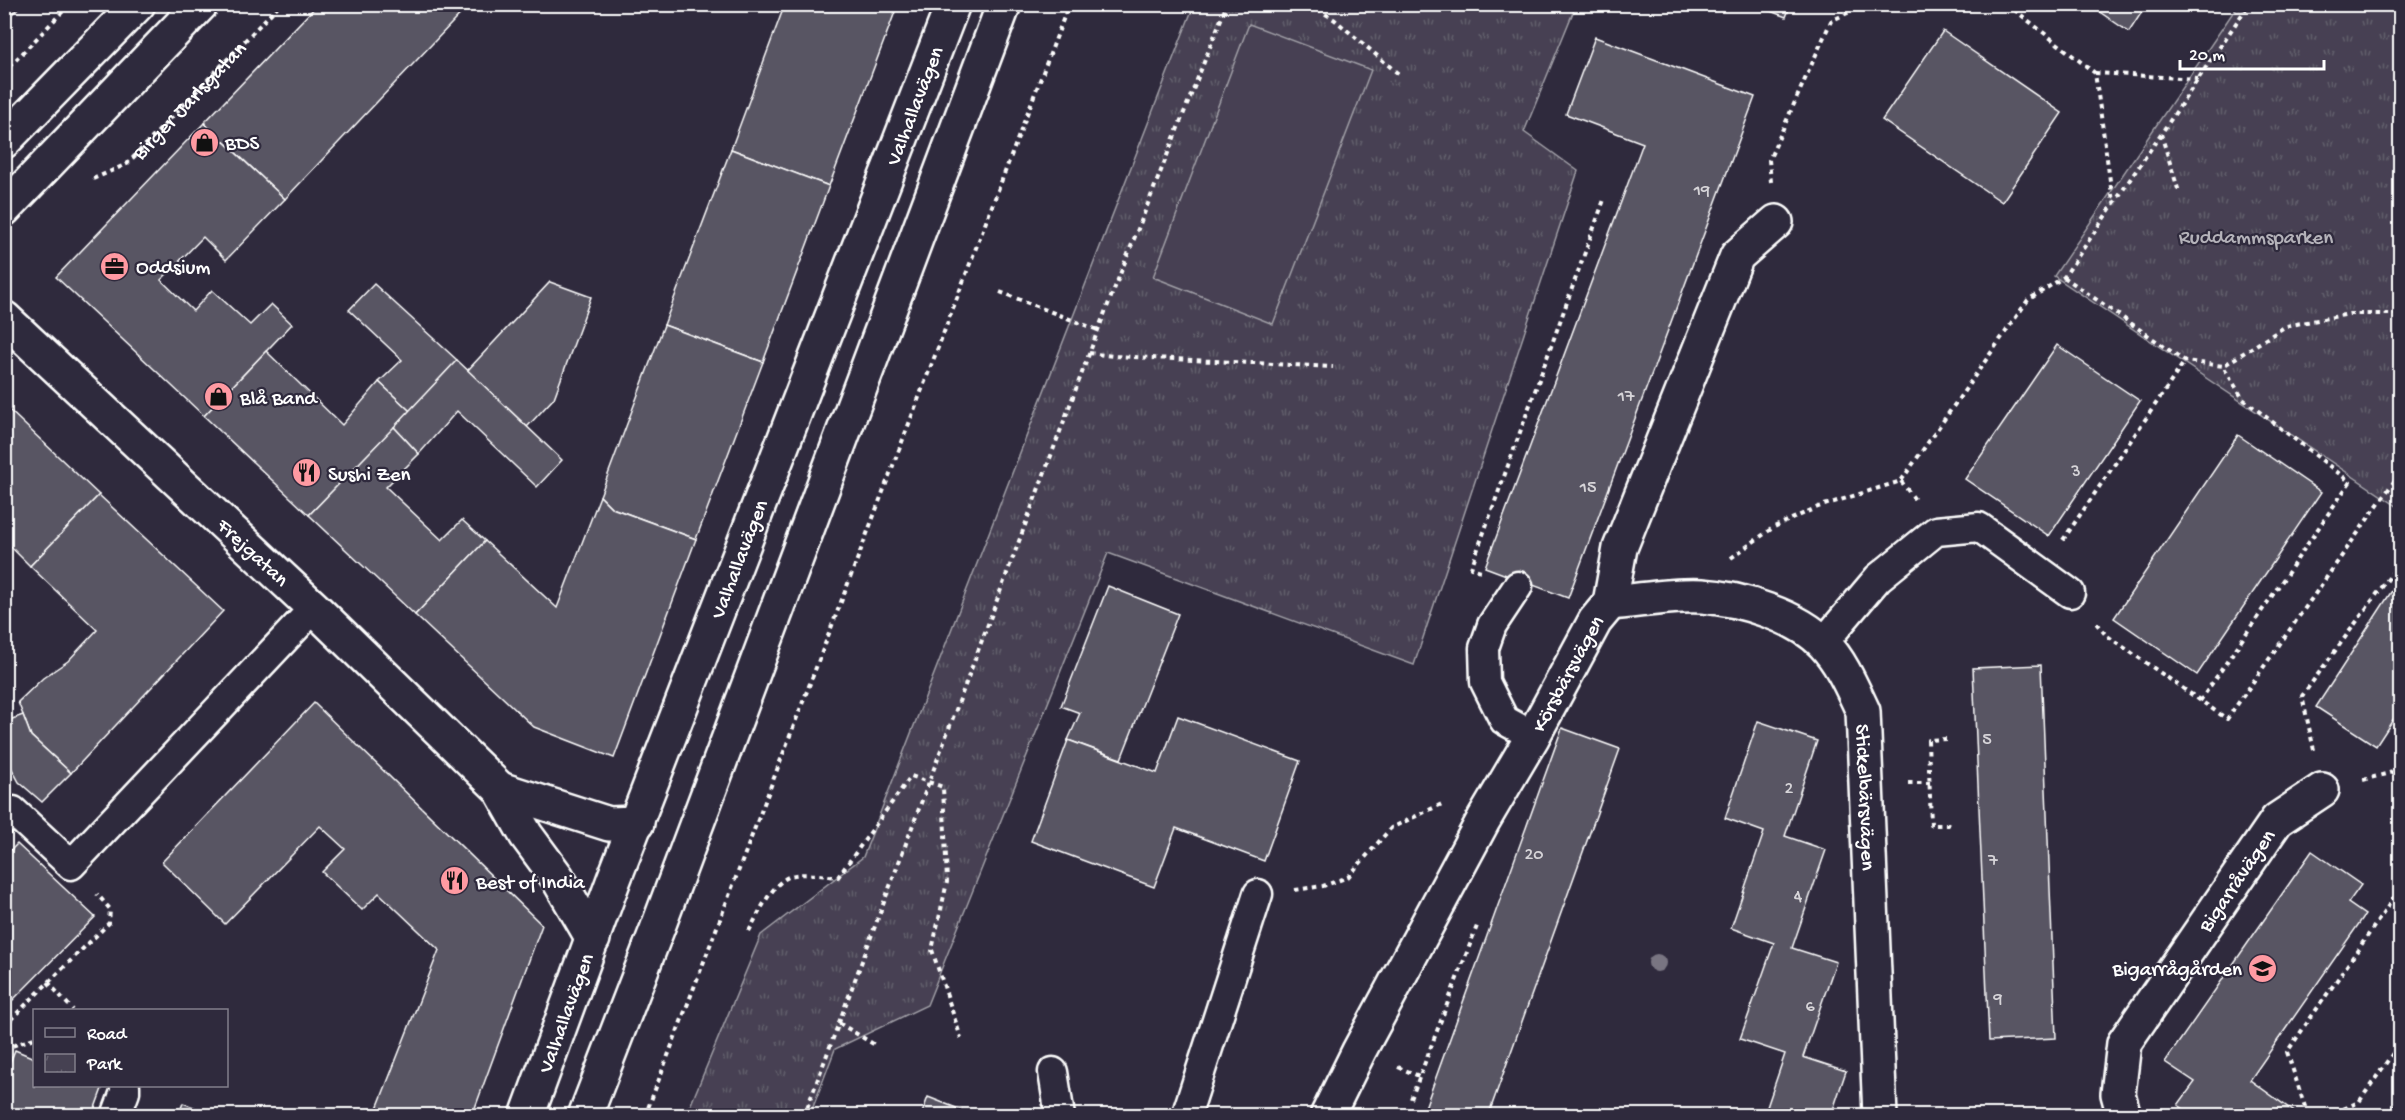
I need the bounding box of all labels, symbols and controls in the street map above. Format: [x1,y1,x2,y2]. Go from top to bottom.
scale bar [2180,33,2324,71]
street label: Birger Jarlsgatan [128,38,253,167]
street label: Valhallavägen [882,44,951,171]
text: 20 m [2189,46,2225,67]
shop icon: BDS [188,126,220,158]
place label: BDS [224,133,259,158]
house number: 19 [1693,181,1710,202]
park label: Ruddammsparken [2179,227,2333,252]
office icon: Oddsium [99,250,131,282]
place label: Oddsium [136,257,210,282]
shop icon: Blå Band [203,381,235,413]
house number: 17 [1617,387,1635,408]
place label: Blå Band [239,388,318,413]
restaurant icon: Sushi Zen [291,457,323,489]
house number: 3 [2070,462,2081,483]
place label: Sushi Zen [328,464,411,489]
house number: 15 [1579,478,1596,499]
street label: Valhallavägen [707,497,776,624]
street label: Frejgatan [210,514,292,594]
street label: Körsbärsvägen [1528,611,1611,737]
street label: Stickelbärsvägen [1848,724,1879,871]
house number: 5 [1982,730,1992,751]
house number: 2 [1785,779,1794,800]
street label: Bigarråvägen [2194,826,2283,939]
house number: 20 [1524,845,1544,866]
house number: 7 [1987,851,1998,872]
restaurant icon: Best of India [439,865,471,897]
place label: Best of India [475,872,586,897]
house number: 4 [1794,887,1803,908]
street label: Valhallavägen [534,951,602,1078]
school or university icon: Bigarrågården [2247,952,2279,984]
place label: Bigarrågården [2111,959,2242,984]
house number: 9 [1992,989,2003,1010]
house number: 6 [1805,997,1815,1018]
legend [33,1009,228,1087]
text: Road [87,1025,128,1046]
text: Park [86,1055,123,1076]

